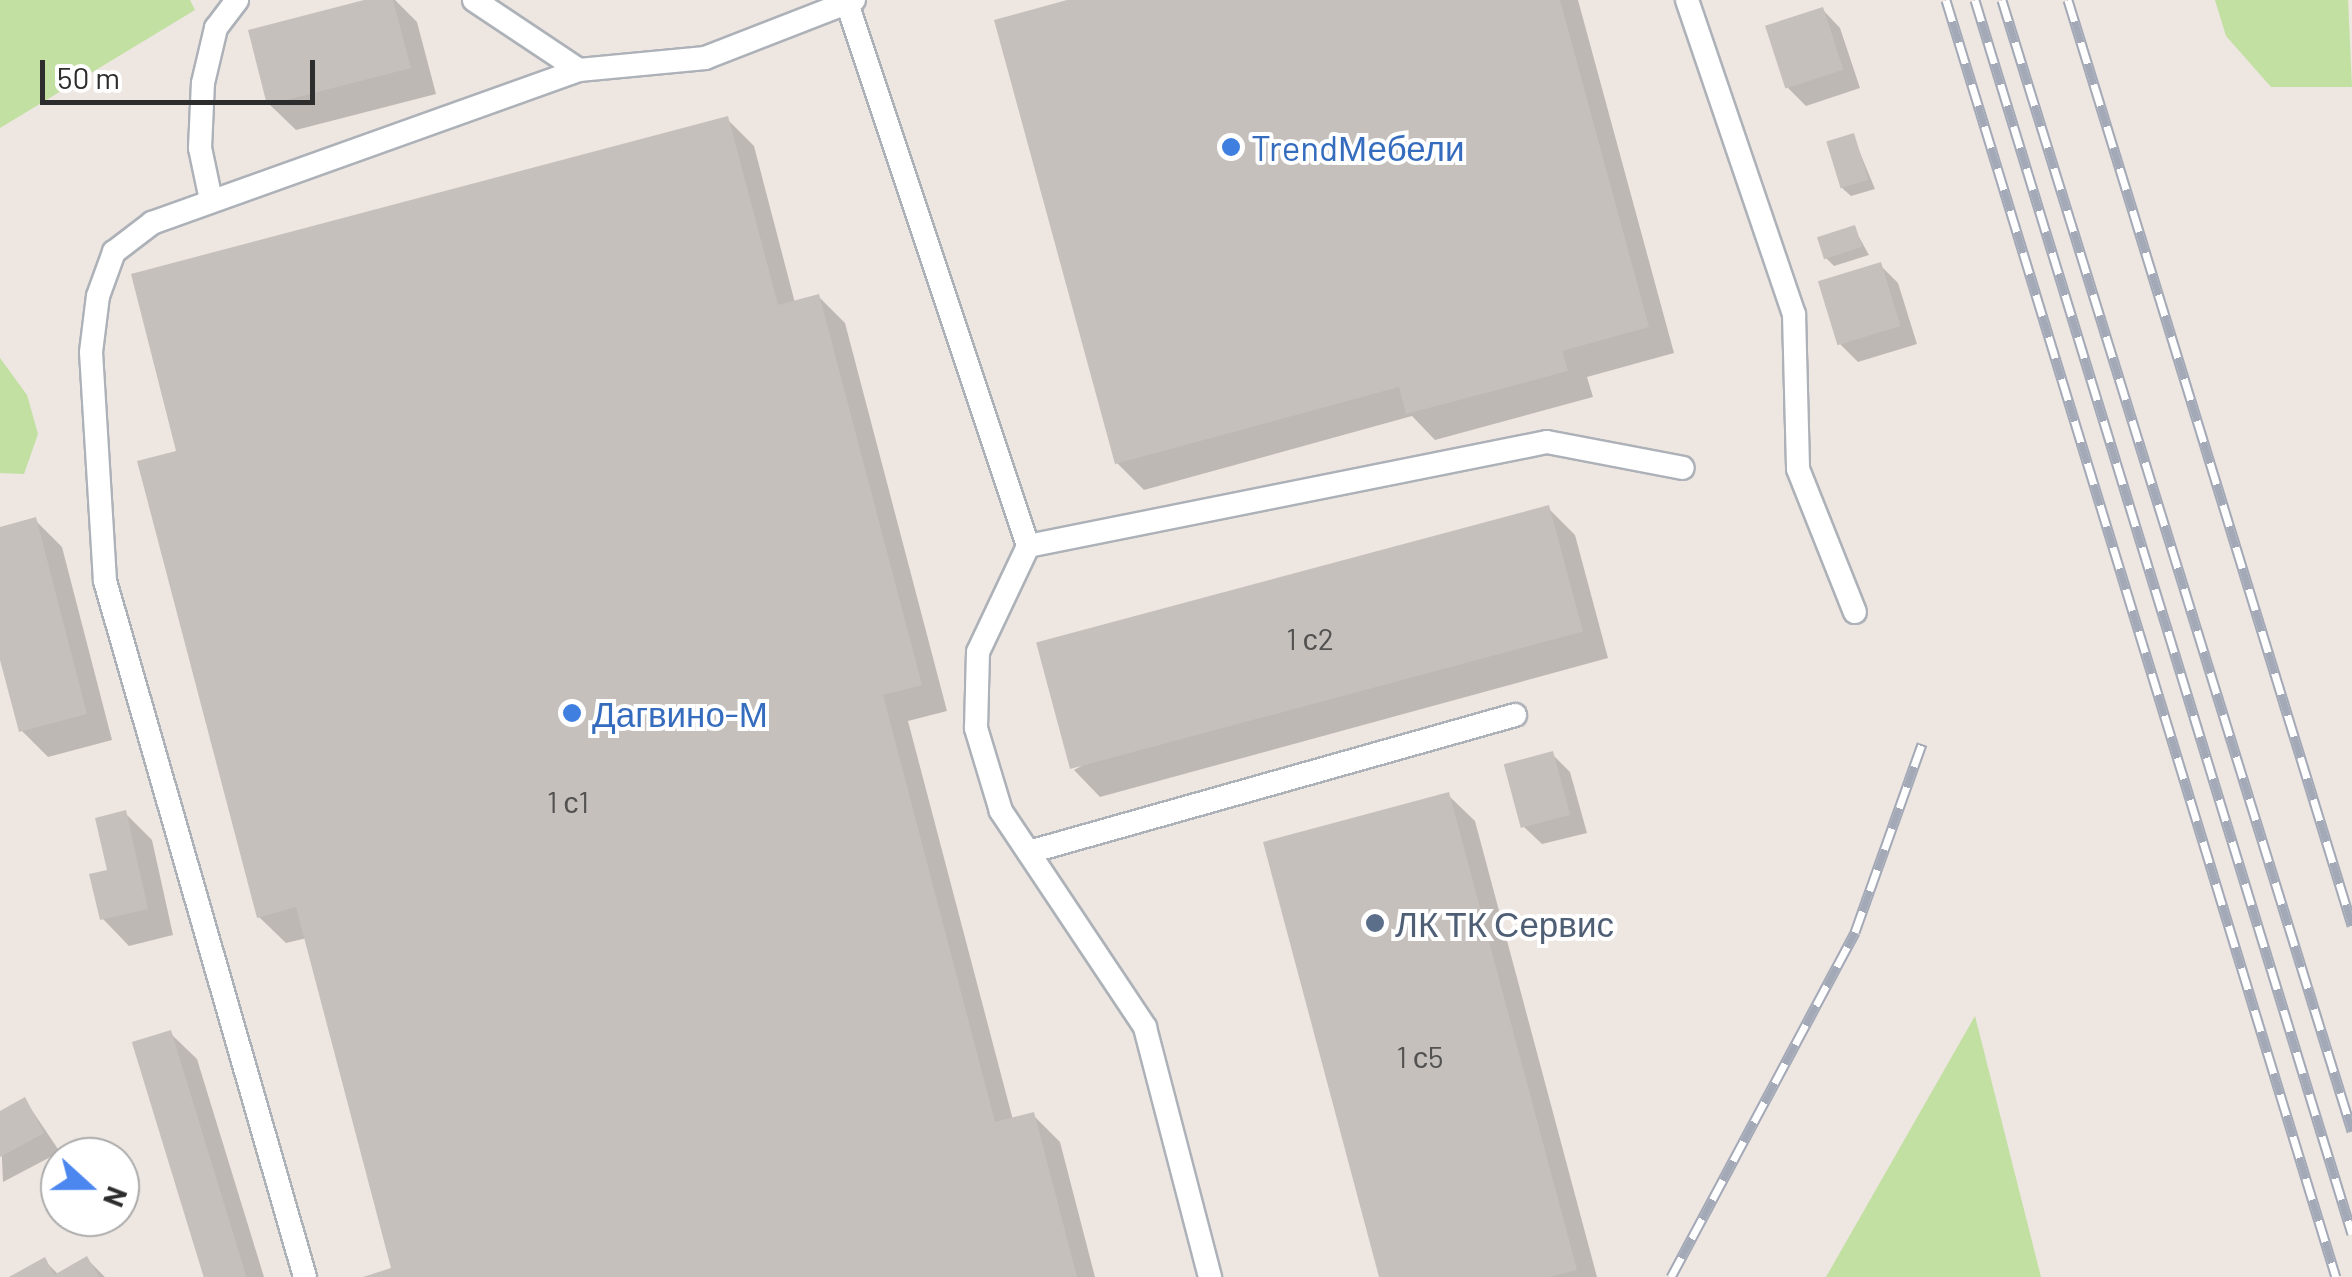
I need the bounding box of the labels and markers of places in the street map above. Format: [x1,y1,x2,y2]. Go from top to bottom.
place label: TrendМебели [1251,126,1465,168]
marker: TrendМебели [1220,136,1242,158]
place label: Дагвино-М [592,692,768,734]
marker: Дагвино-М [561,702,583,724]
place label: ЛК ТК Сервис [1395,902,1614,944]
marker: ЛК ТК Сервис [1364,912,1386,934]

